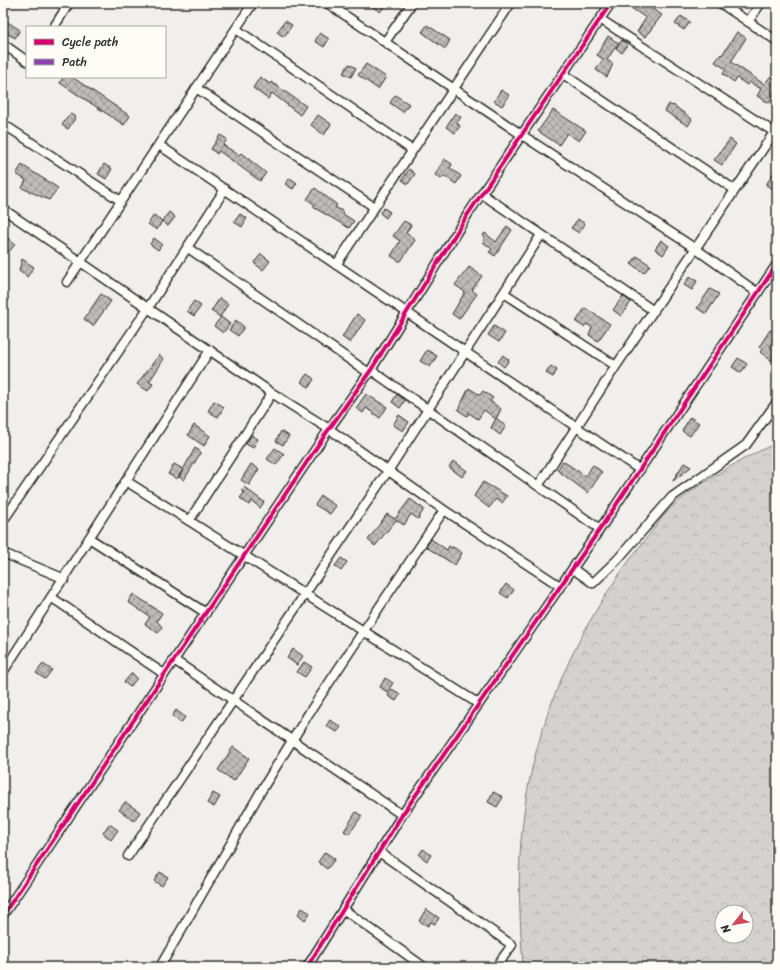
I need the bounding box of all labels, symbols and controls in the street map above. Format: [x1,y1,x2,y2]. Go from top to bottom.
legend [26,26,166,78]
text: Cycle path [62,31,118,53]
text: Path [62,51,87,73]
north arrow [714,904,754,944]
text: N [716,920,736,938]

